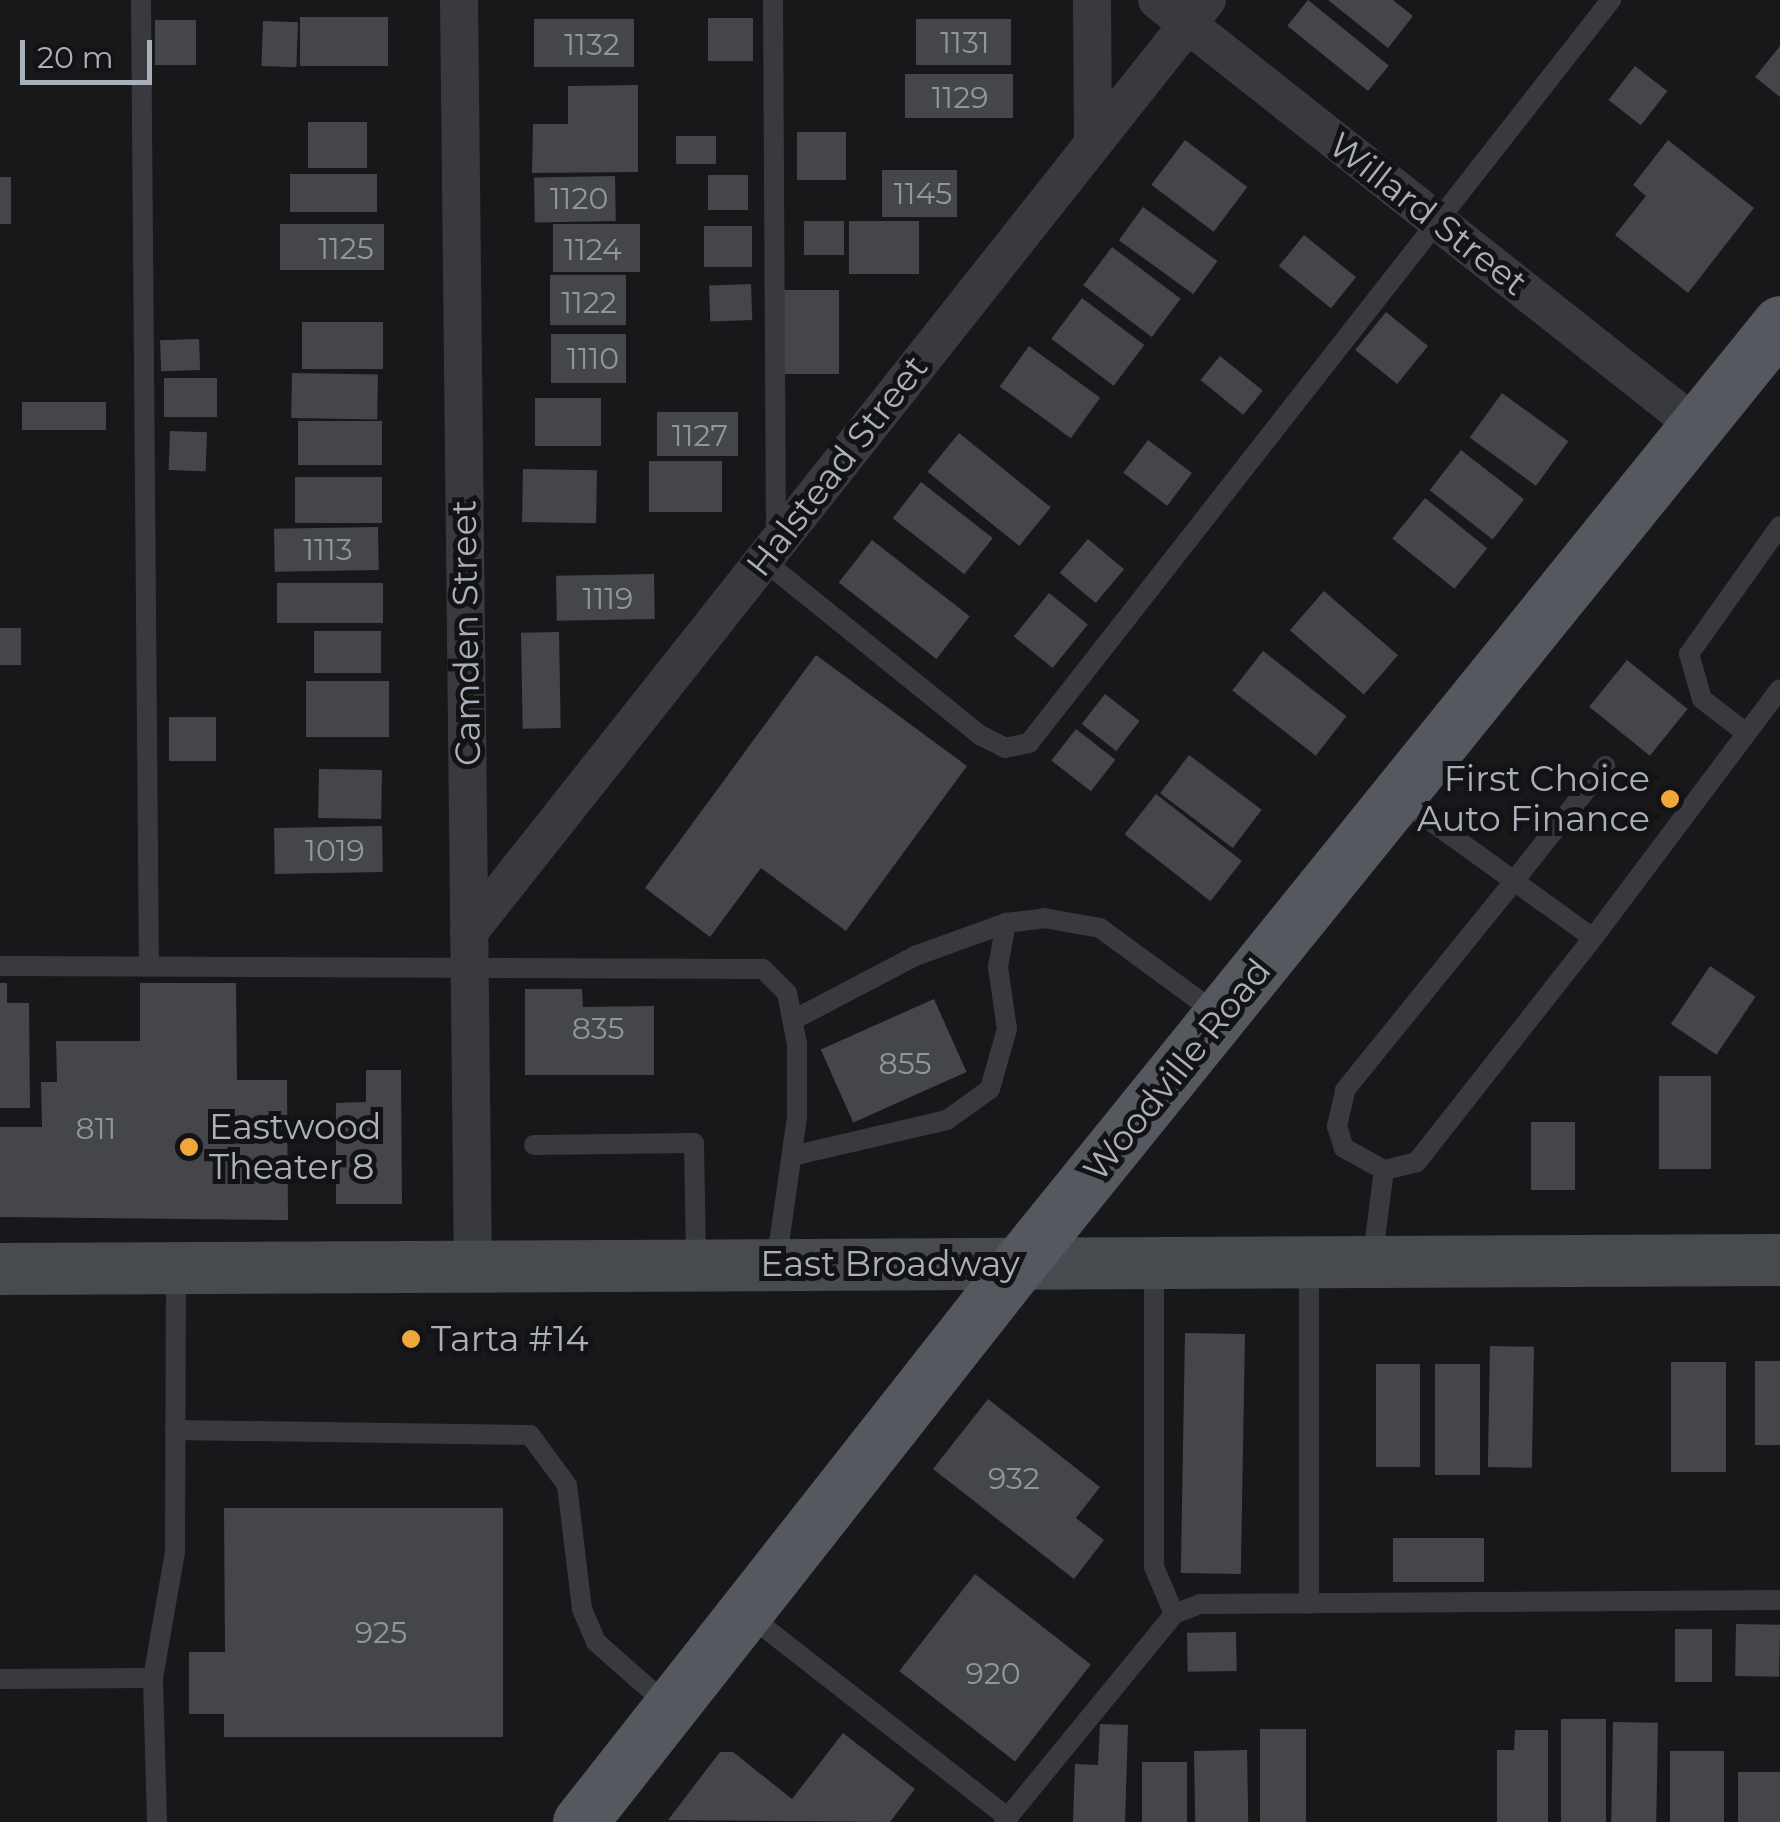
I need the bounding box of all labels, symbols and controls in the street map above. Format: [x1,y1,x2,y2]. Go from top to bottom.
scale bar [25,20,158,82]
house number: 1131 [940,25,990,61]
house number: 1132 [564,27,620,63]
text: 20 m [37,39,114,76]
house number: 1129 [932,80,988,116]
street label: Willard Street [1321,124,1535,304]
house number: 1145 [894,176,952,212]
house number: 1120 [550,181,608,217]
house number: 1125 [318,231,374,267]
house number: 1124 [564,232,622,268]
house number: 1122 [561,285,617,321]
house number: 1110 [567,341,619,377]
street label: Halstead Street [738,347,936,585]
house number: 1127 [672,418,728,454]
street label: Camden Street [443,500,489,766]
house number: 1113 [303,532,353,568]
house number: 1119 [583,581,633,617]
place label: First Choice Auto Finance [1417,758,1650,840]
marker: First Choice Auto Finance [1659,788,1681,810]
house number: 1019 [305,833,365,869]
street label: Woodville Road [1075,950,1279,1190]
house number: 835 [572,1011,624,1047]
house number: 855 [879,1046,931,1082]
place label: Eastwood Theater 8 [209,1106,382,1188]
house number: 811 [76,1111,116,1147]
marker: Eastwood Theater 8 [178,1136,200,1158]
street label: East Broadway [760,1243,1020,1285]
place label: Tarta #14 [431,1318,589,1360]
marker: Tarta #14 [400,1328,422,1350]
house number: 932 [988,1461,1040,1497]
house number: 925 [355,1615,407,1651]
house number: 920 [965,1656,1021,1692]

